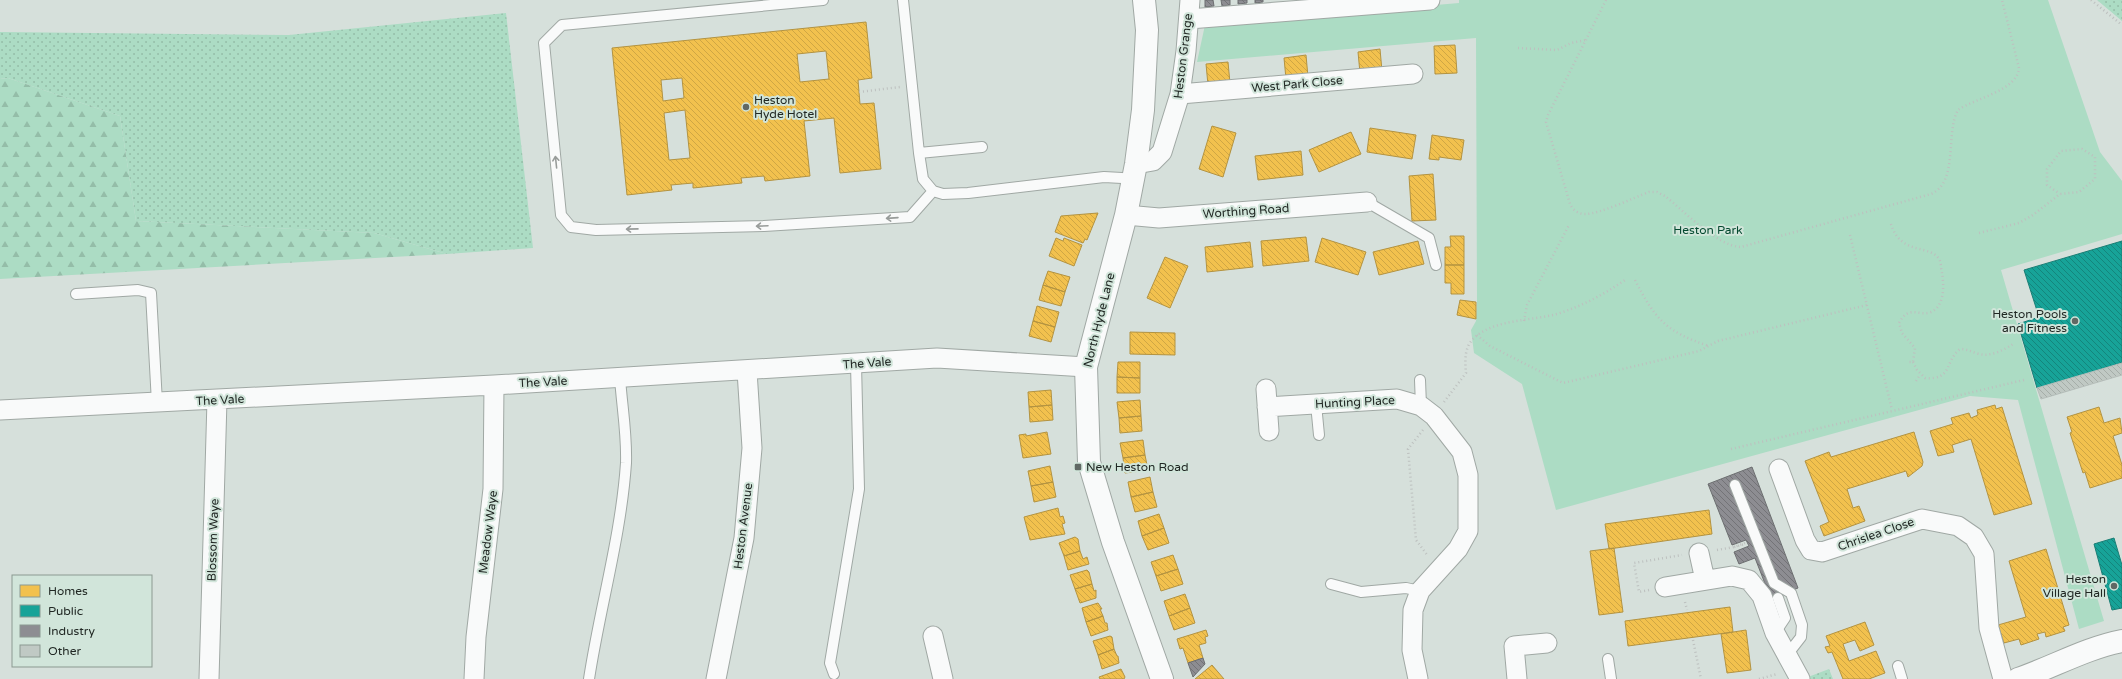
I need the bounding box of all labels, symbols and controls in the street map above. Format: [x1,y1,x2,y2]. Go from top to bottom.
street label: Heston Grange [1171,12,1195,99]
street label: West Park Close [1251,73,1344,95]
place label: Heston Hyde Hotel [754,93,817,121]
marker: Heston Hyde Hotel [741,102,751,112]
one-way arrow [553,156,560,169]
street label: Worthing Road [1202,201,1290,221]
one-way arrow [886,214,899,221]
one-way arrow [756,223,769,230]
park label: Heston Park [1673,223,1743,237]
one-way arrow [626,225,639,233]
street label: North Hyde Lane [1080,271,1118,369]
place label: Heston Pools and Fitness [1992,307,2067,335]
marker: Heston Pools and Fitness [2070,316,2080,326]
street label: The Vale [842,354,892,372]
street label: The Vale [518,374,568,390]
street label: The Vale [195,392,245,408]
street label: Hunting Place [1315,393,1395,411]
place label: New Heston Road [1086,460,1189,474]
marker: New Heston Road [1073,462,1083,472]
street label: Heston Avenue [731,482,755,570]
street label: Meadow Waye [476,489,500,574]
street label: Blossom Waye [205,498,221,582]
street label: Chrislea Close [1836,514,1916,554]
place label: Heston Village Hall [2043,572,2106,600]
legend [12,575,152,667]
marker: Heston Village Hall [2109,581,2119,591]
text: Homes [48,584,88,598]
text: Public [48,604,83,618]
text: Industry [48,624,95,638]
text: Other [48,644,81,658]

